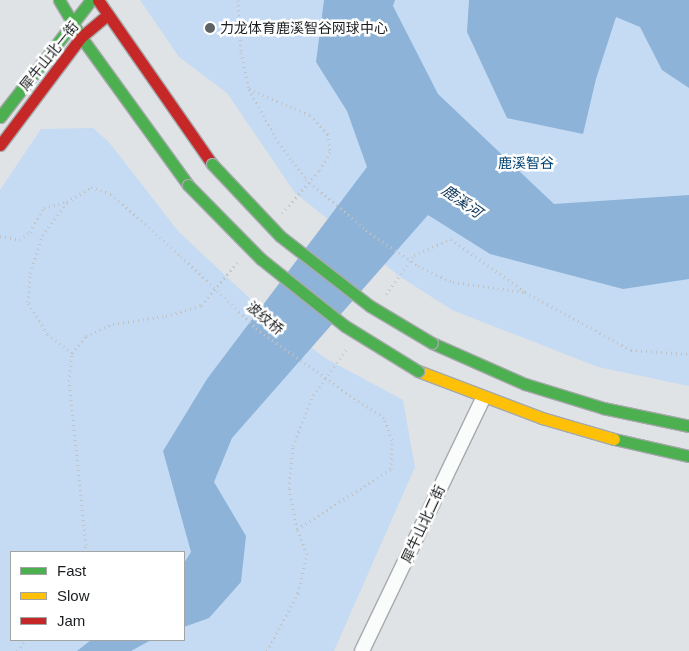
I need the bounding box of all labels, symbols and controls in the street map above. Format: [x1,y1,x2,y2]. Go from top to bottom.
street label: 犀牛山北一街 [16,18,82,94]
place label: 力龙体育鹿溪智谷网球中心 [220,20,388,36]
marker: 力龙体育鹿溪智谷网球中心 [204,22,216,34]
park label: 鹿溪智谷 [498,155,554,171]
water label: 鹿溪河 [438,181,486,221]
street label: 波纹桥 [244,298,286,338]
street label: 犀牛山北二街 [398,482,448,566]
legend [10,551,185,641]
text: Fast [57,562,86,579]
text: Slow [57,587,90,604]
text: Jam [57,612,85,629]

